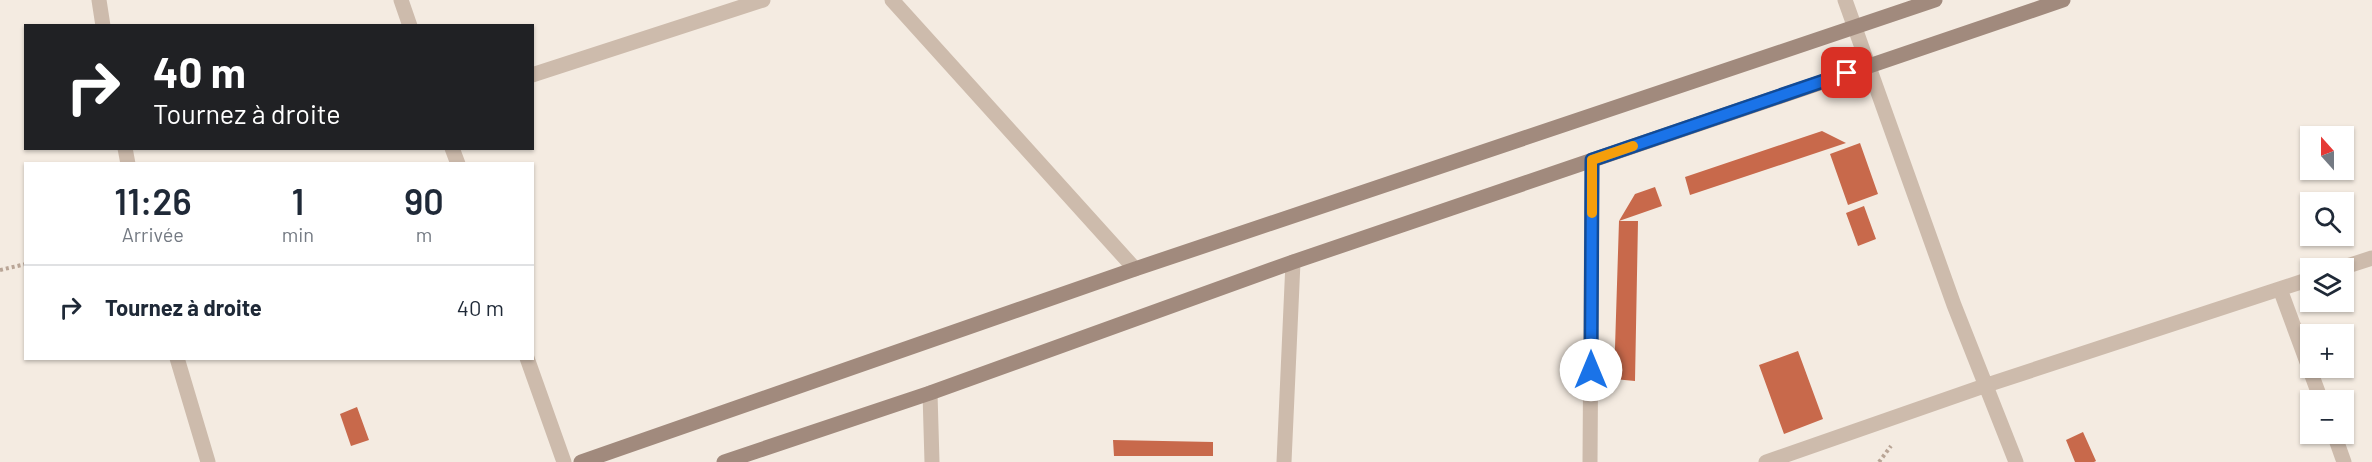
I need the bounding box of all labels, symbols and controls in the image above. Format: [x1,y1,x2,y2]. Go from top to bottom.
text: 40 m [153,46,246,96]
pin [1821,47,1872,98]
icon: right [54,48,132,126]
icon: arrive [1830,56,1863,89]
text: Tournez à droite [153,97,341,129]
north arrow [2300,126,2354,180]
map controls [2300,126,2354,444]
text: 11:26 [114,179,192,222]
text: 1 [292,179,304,222]
text: 90 [404,179,444,222]
button: search [2300,192,2354,246]
text: Arrivée [122,222,184,246]
text: min [282,222,314,246]
text: m [416,222,432,246]
button: layers [2300,258,2354,312]
icon: right [54,291,87,324]
text: Tournez à droite [105,294,262,320]
text: 40 m [457,294,504,320]
button: + [2300,324,2354,378]
position arrow [1559,338,1623,402]
button: − [2300,390,2354,444]

